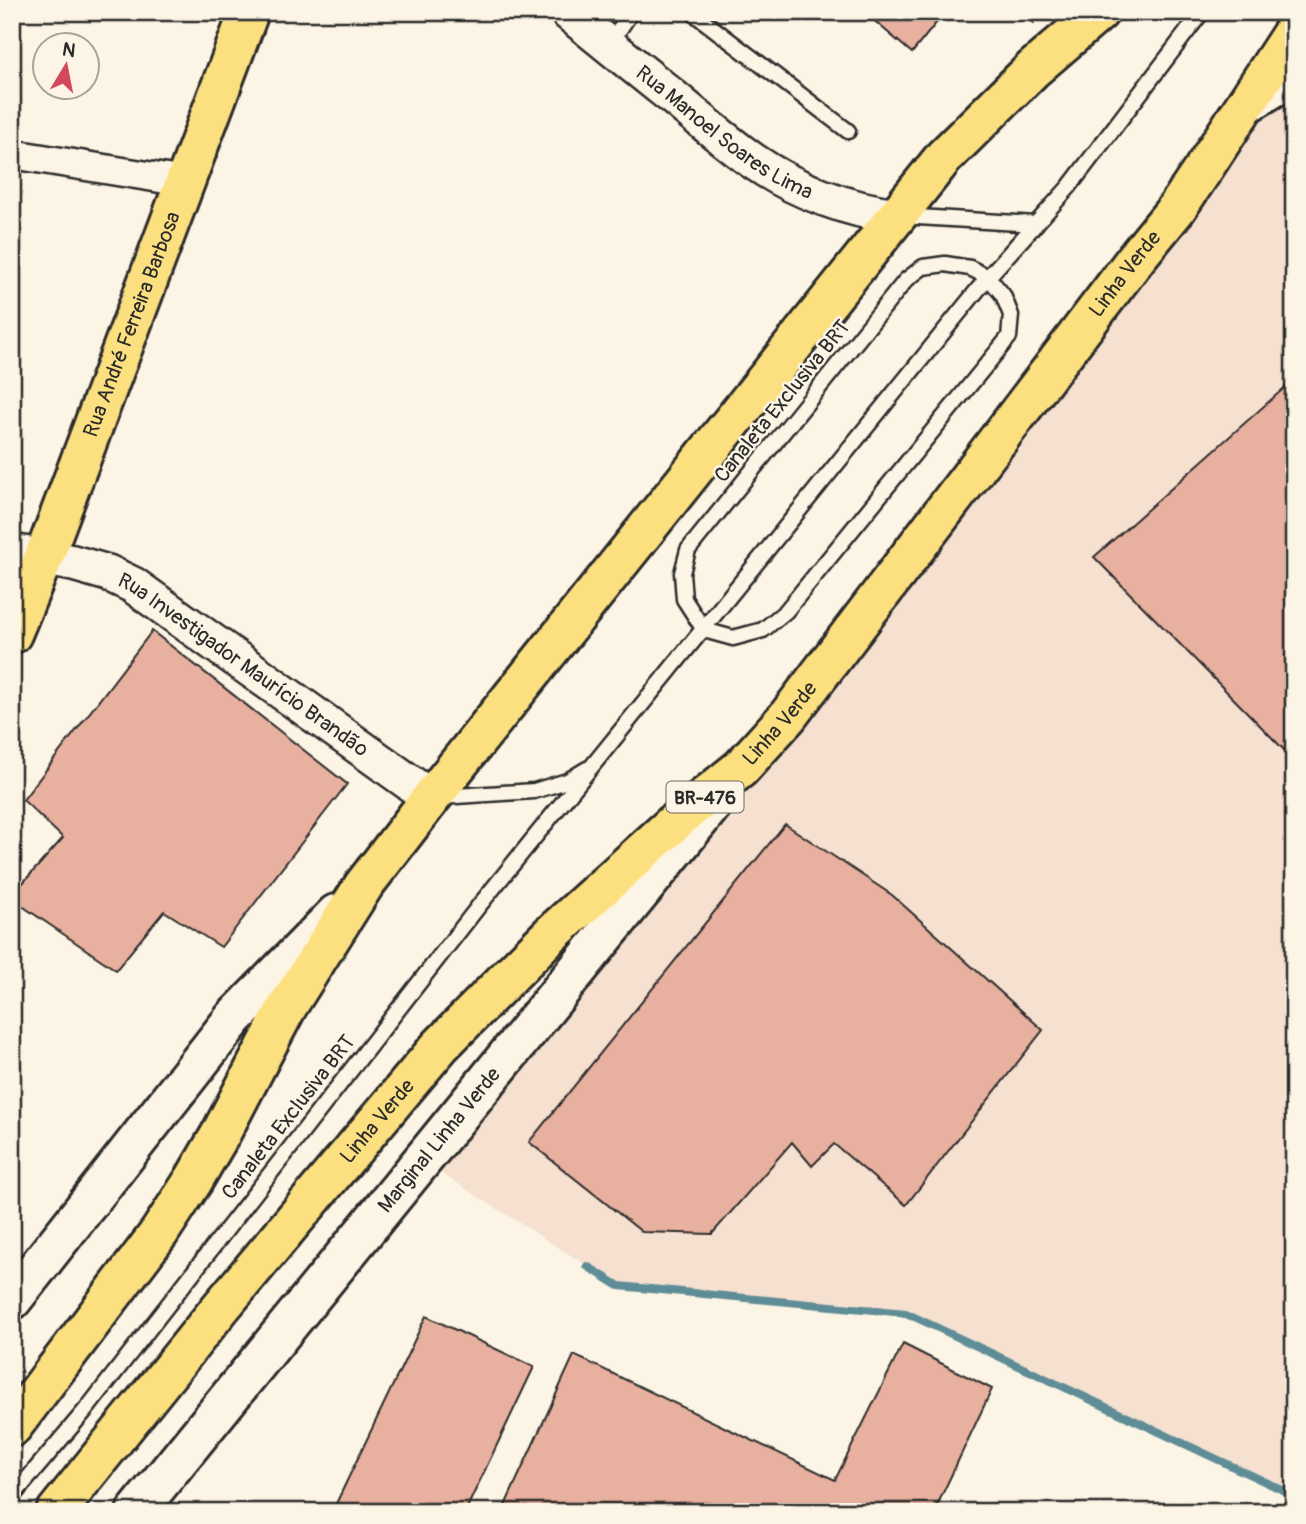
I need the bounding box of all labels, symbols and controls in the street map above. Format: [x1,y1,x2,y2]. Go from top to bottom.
north arrow [32,32,102,102]
text: N [60,37,77,63]
street label: Rua Manoel Soares Lima [630,60,817,206]
street label: Rua André Ferreira Barbosa [77,208,187,441]
street label: Linha Verde [1083,225,1168,323]
street label: Canaleta Exclusiva BRT [708,314,857,488]
street label: Rua Investigador Maurício Brandão [114,567,374,763]
street label: Linha Verde [737,676,824,772]
road number: BR-476 [666,782,744,812]
street label: Canaleta Exclusiva BRT [216,1029,361,1205]
street label: Marginal Linha Verde [372,1061,507,1218]
street label: Linha Verde [334,1073,421,1169]

